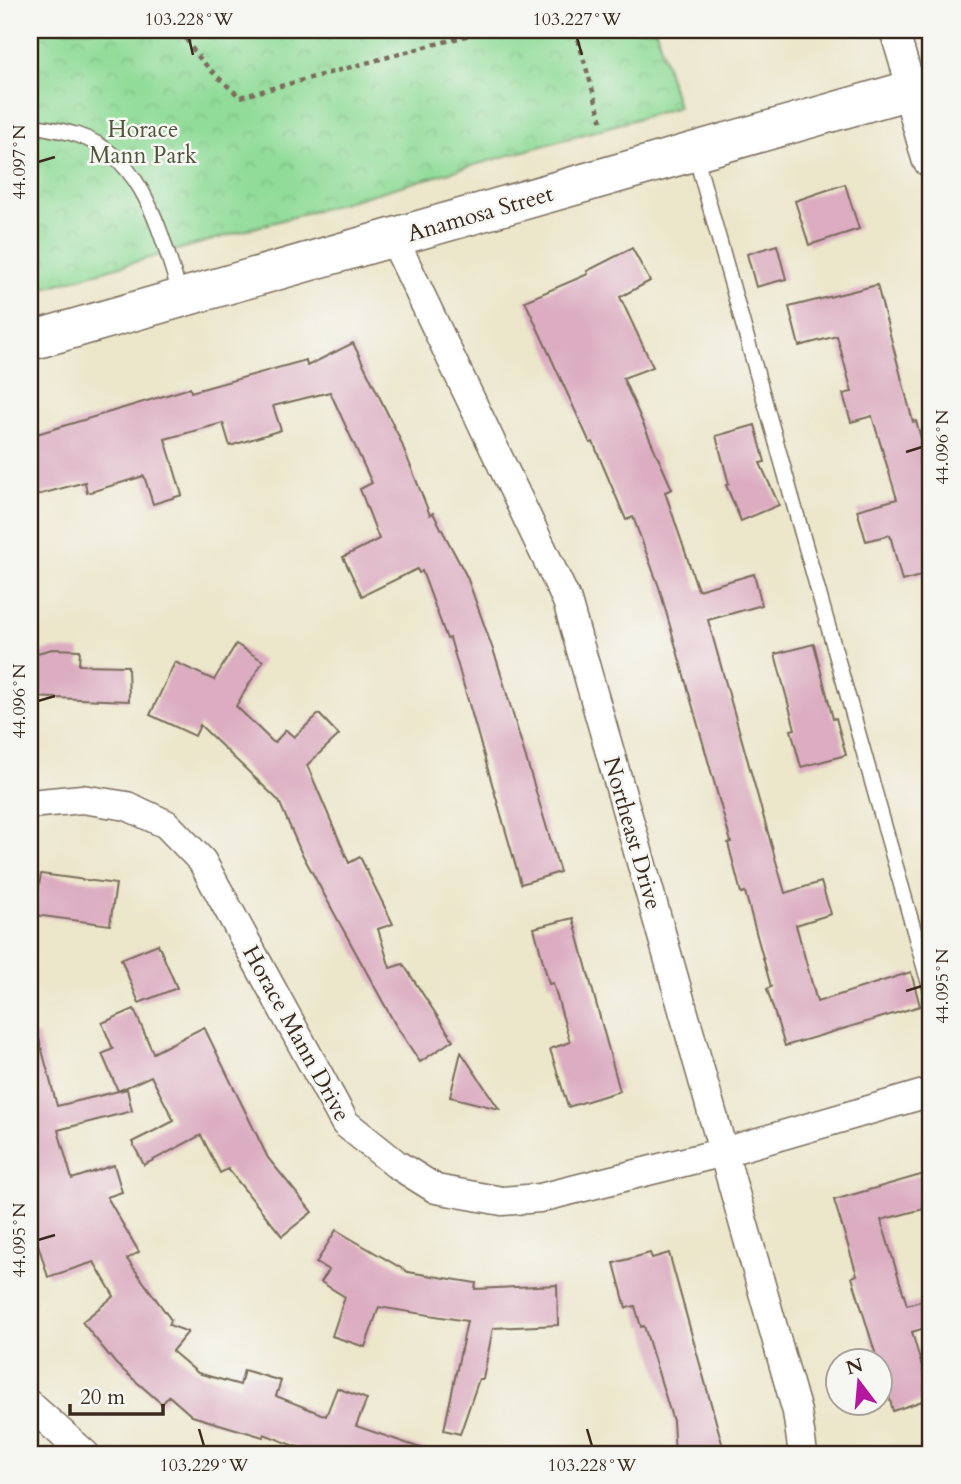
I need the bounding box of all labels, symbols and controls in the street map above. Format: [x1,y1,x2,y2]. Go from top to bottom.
text: 103.228°W [145,7,234,32]
text: 103.227°W [533,7,622,32]
park label: Horace Mann Park [89,114,198,171]
text: 44.097°N [7,124,32,200]
street label: Anamosa Street [404,178,557,249]
text: 44.096°N [930,409,955,485]
text: 44.096°N [7,663,32,739]
street label: Northeast Drive [596,753,669,913]
street label: Horace Mann Drive [235,940,358,1127]
text: 44.095°N [930,948,955,1024]
text: 44.095°N [7,1202,32,1278]
north arrow [824,1348,894,1418]
text: N [843,1352,867,1381]
scale bar [70,1372,163,1416]
text: 20 m [80,1383,125,1412]
text: 103.229°W [160,1453,249,1478]
text: 103.228°W [548,1453,637,1478]

